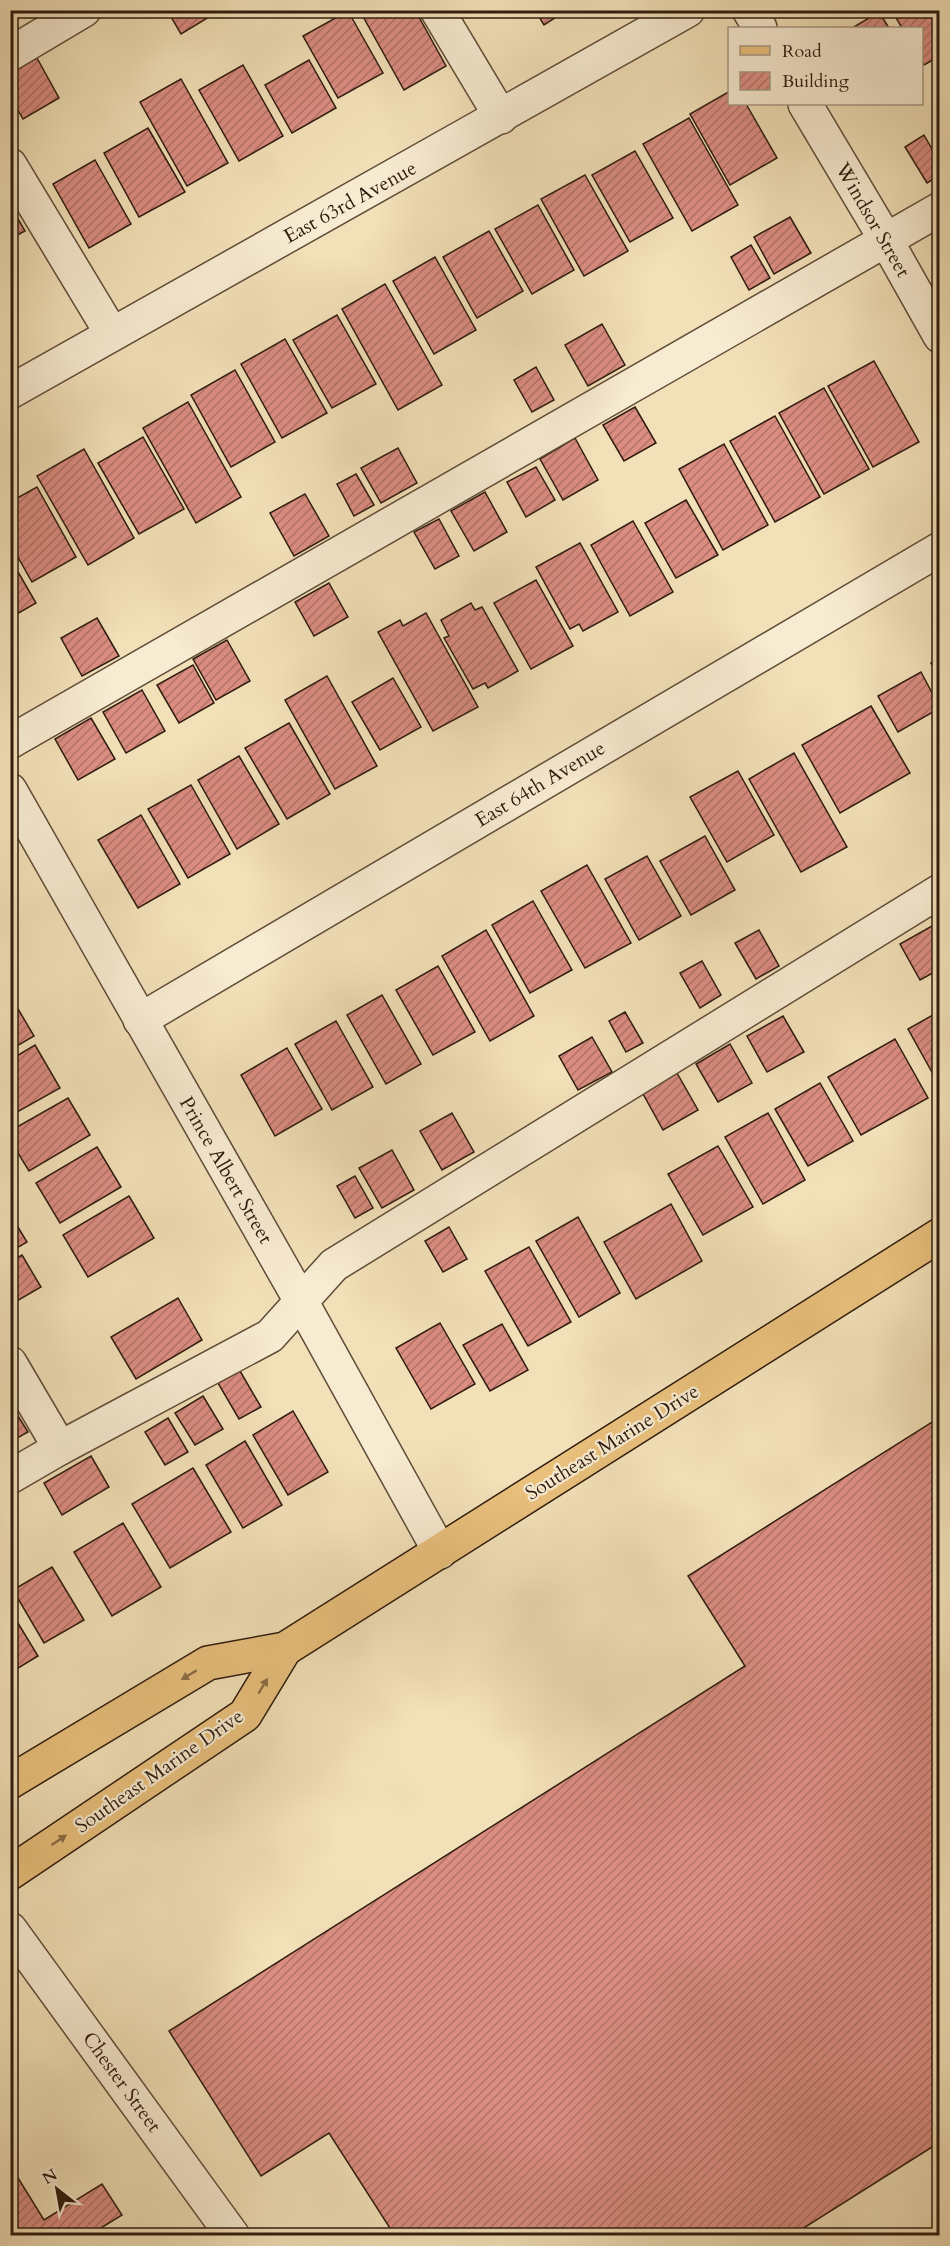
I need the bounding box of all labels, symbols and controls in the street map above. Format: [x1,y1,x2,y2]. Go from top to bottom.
legend [728,27,923,105]
text: Road [782,39,822,64]
text: Building [782,69,850,94]
street label: East 63rd Avenue [279,154,421,250]
street label: Windsor Street [829,157,917,283]
street label: East 64th Avenue [470,734,610,834]
street label: Prince Albert Street [173,1091,280,1249]
street label: Southeast Marine Drive [520,1378,704,1506]
one-way arrow [181,1669,197,1680]
one-way arrow [257,1678,268,1694]
street label: Southeast Marine Drive [69,1703,249,1839]
one-way arrow [51,1835,67,1846]
street label: Chester Street [76,2026,168,2138]
north arrow [27,2159,87,2219]
text: N [38,2164,62,2190]

